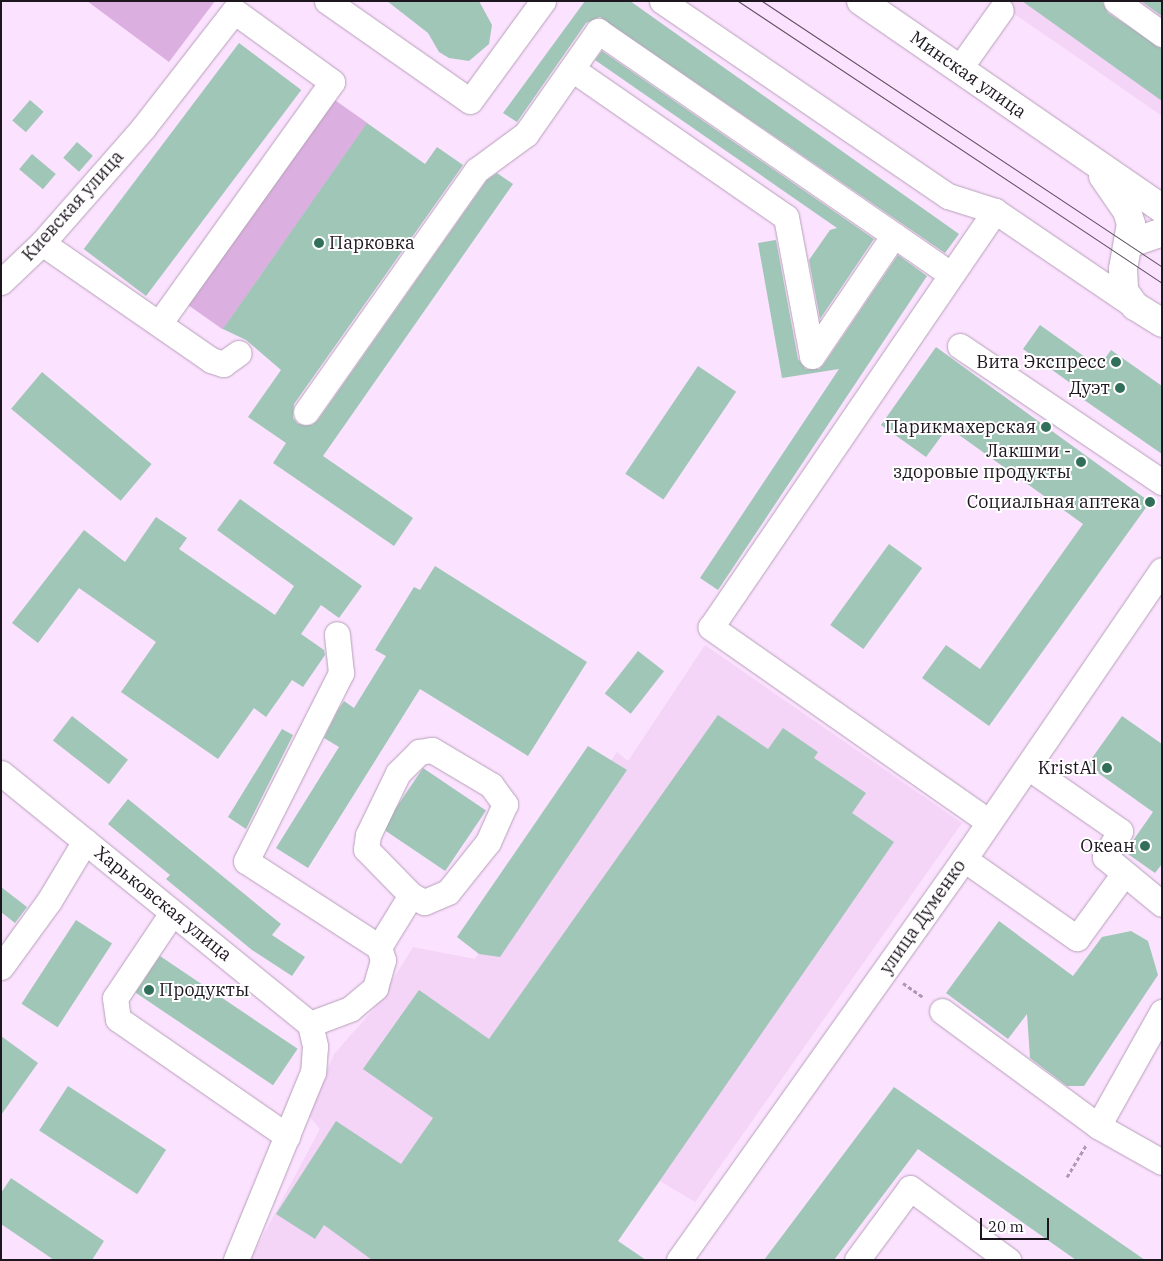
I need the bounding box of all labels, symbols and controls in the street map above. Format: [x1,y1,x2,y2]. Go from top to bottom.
street label: Минская улица [906,27,1030,123]
street label: Киевская улица [18,146,128,266]
place label: Парковка [329,232,415,254]
marker: Парковка [313,237,325,249]
place label: Вита Экспресс [976,351,1106,373]
marker: Вита Экспресс [1110,356,1122,368]
place label: Дуэт [1069,377,1110,399]
marker: Дуэт [1114,382,1126,394]
place label: Парикмахерская [885,416,1036,438]
marker: Парикмахерская [1040,421,1052,433]
place label: Лакшми - здоровые продукты [893,441,1071,484]
marker: Лакшми - здоровые продукты [1075,456,1087,468]
place label: Социальная аптека [967,491,1140,513]
marker: Социальная аптека [1144,496,1156,508]
place label: KristAl [1038,757,1097,779]
marker: KristAl [1101,762,1113,774]
place label: Океан [1080,835,1135,857]
marker: Океан [1139,840,1151,852]
street label: Харьковская улица [90,842,236,966]
street label: улица Думенко [875,856,971,978]
place label: Продукты [159,979,249,1001]
marker: Продукты [143,984,155,996]
scale bar [983,1208,1052,1240]
text: 20 m [988,1217,1024,1236]

